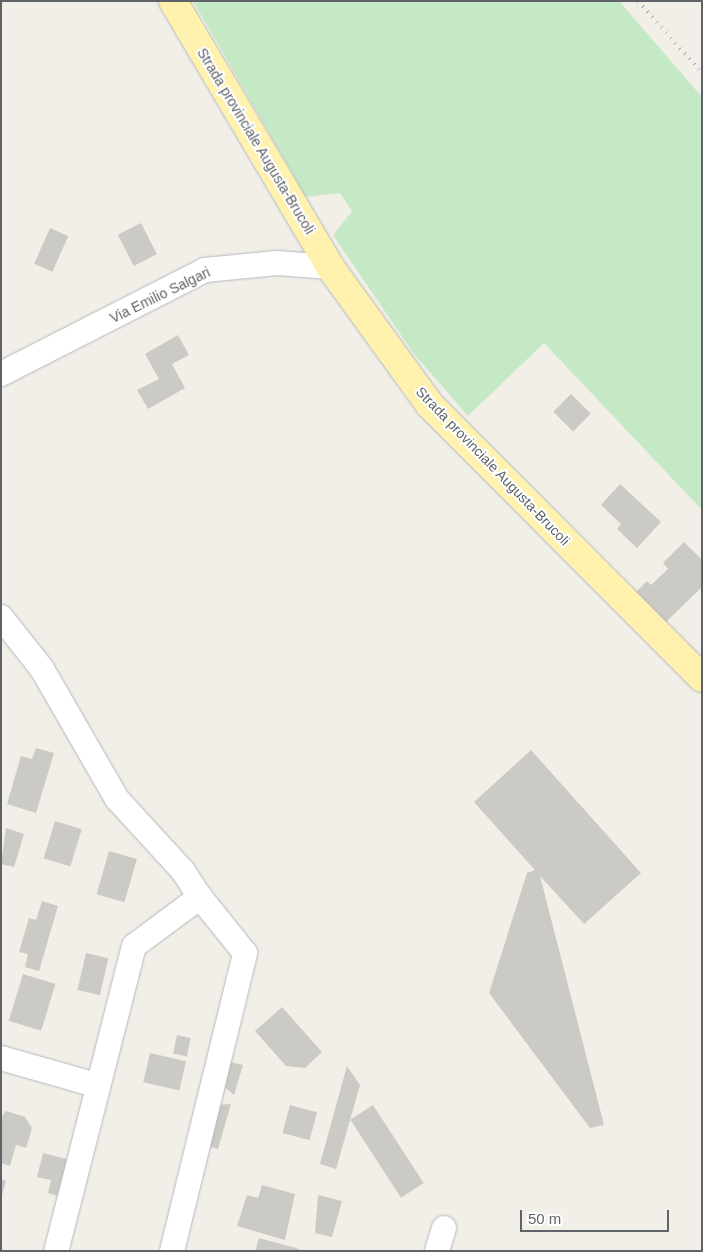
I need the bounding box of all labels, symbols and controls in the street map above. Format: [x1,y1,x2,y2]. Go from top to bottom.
street label: Strada provinciale Augusta-Brucoli [193,45,319,237]
street label: Via Emilio Salgari [107,263,213,327]
street label: Strada provinciale Augusta-Brucoli [412,383,574,549]
scale bar [523,1200,672,1232]
text: 50 m [528,1210,561,1227]

